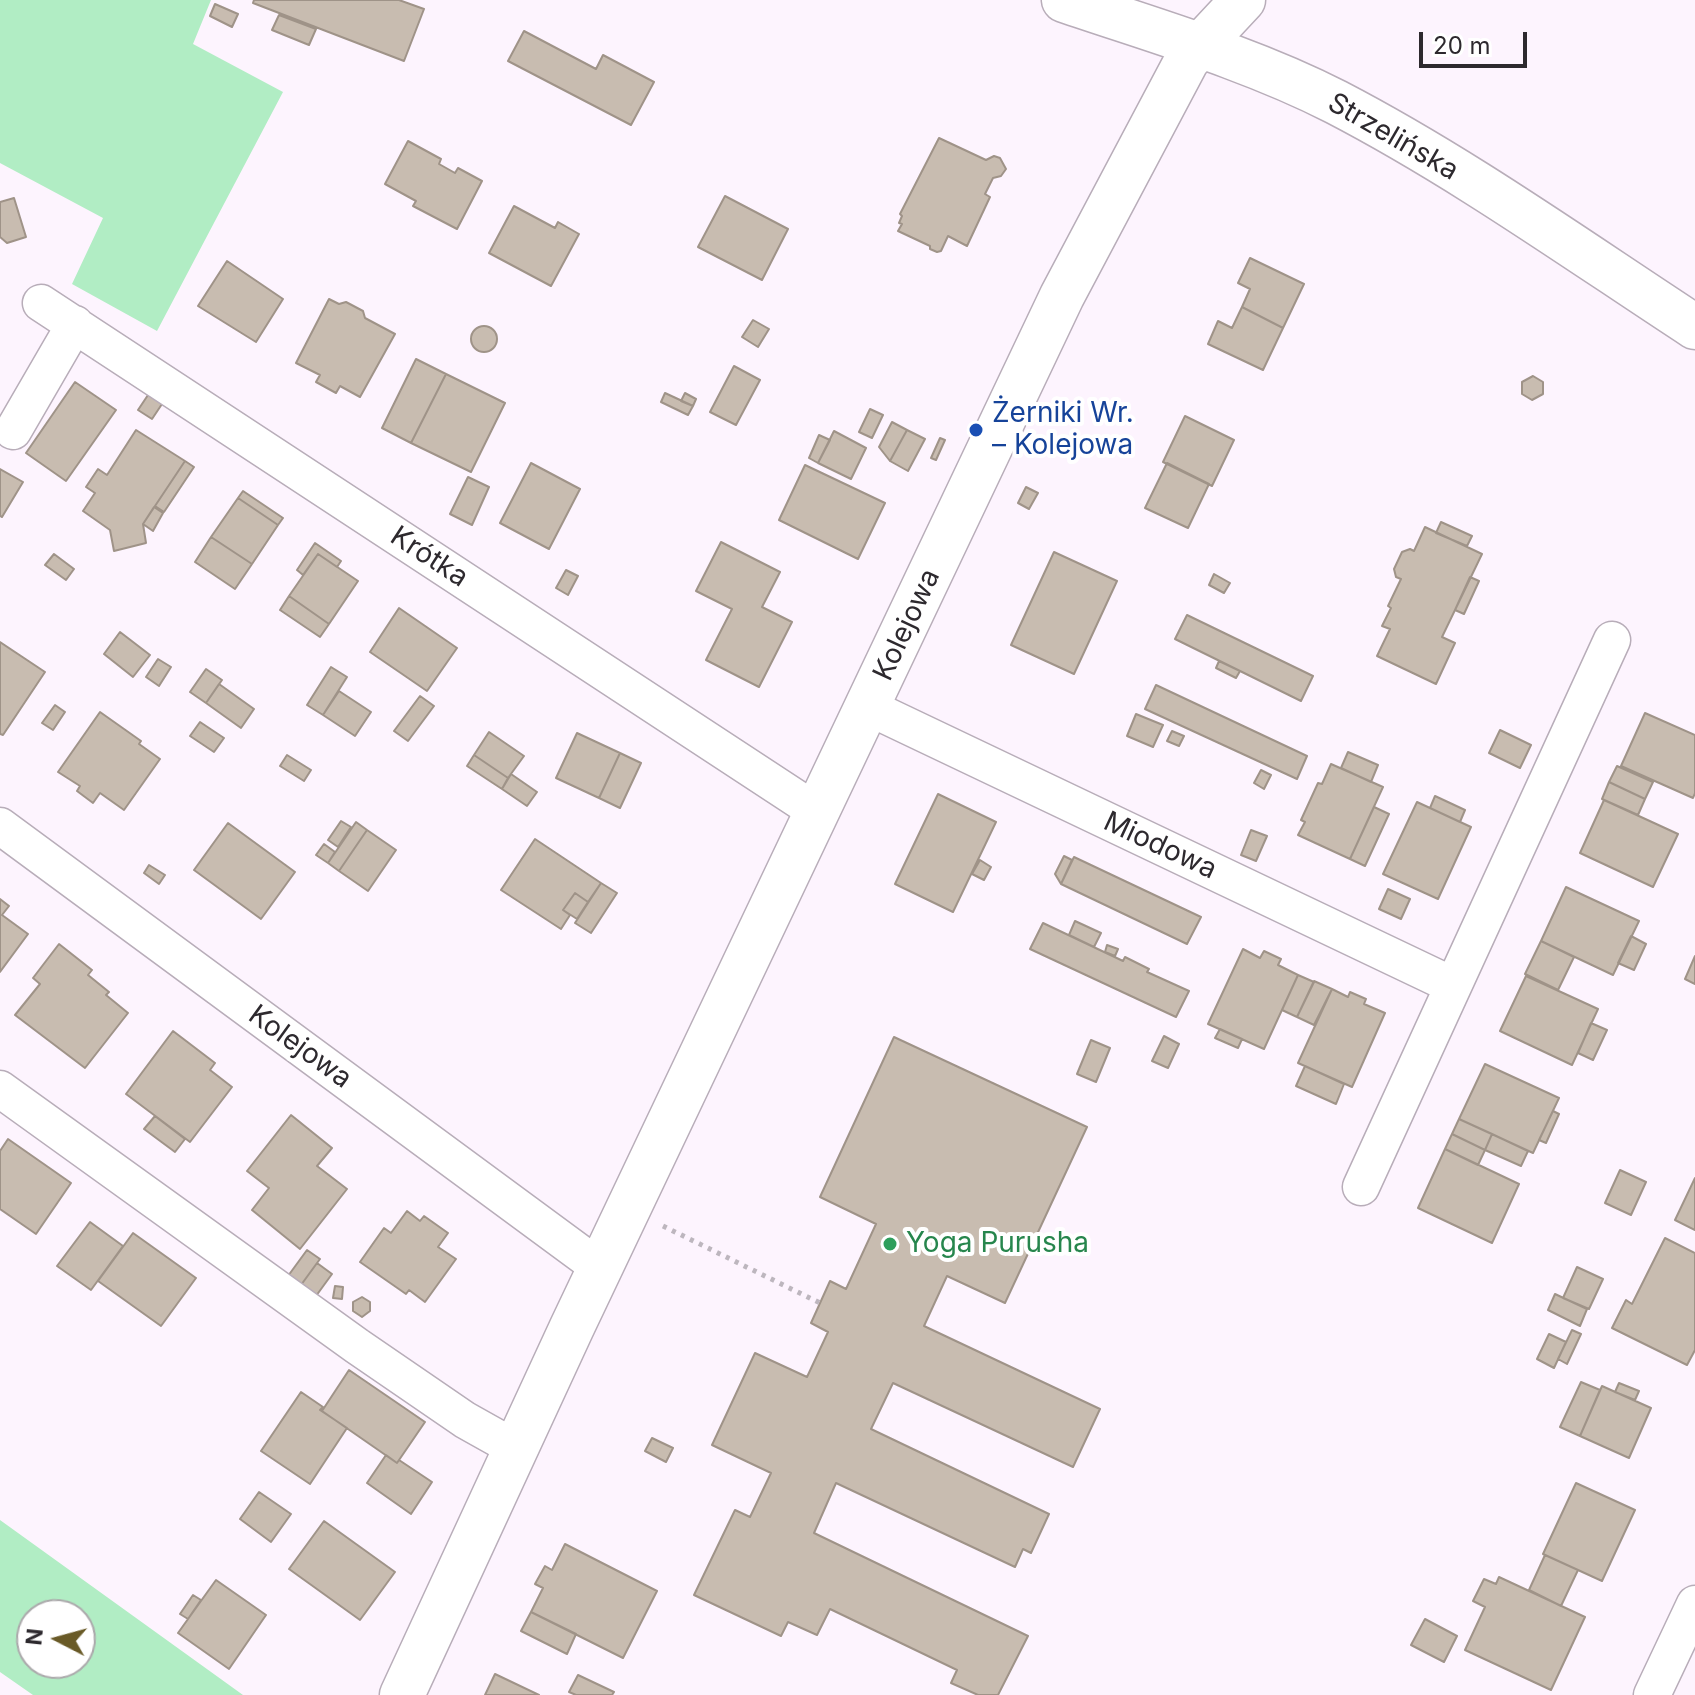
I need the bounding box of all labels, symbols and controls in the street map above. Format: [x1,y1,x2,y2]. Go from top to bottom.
scale bar [1423,16,1531,66]
text: 20 m [1433,31,1491,60]
street label: Strzelińska [1322,86,1464,188]
place label: Żerniki Wr. – Kolejowa [992,397,1134,463]
marker: Żerniki Wr. – Kolejowa [967,421,985,439]
street label: Krótka [384,520,474,594]
street label: Kolejowa [867,564,947,686]
street label: Miodowa [1098,805,1222,887]
street label: Kolejowa [242,998,358,1096]
place label: Yoga Purusha [906,1227,1089,1261]
marker: Yoga Purusha [881,1235,899,1253]
north arrow [16,1599,96,1679]
text: N [20,1627,48,1646]

